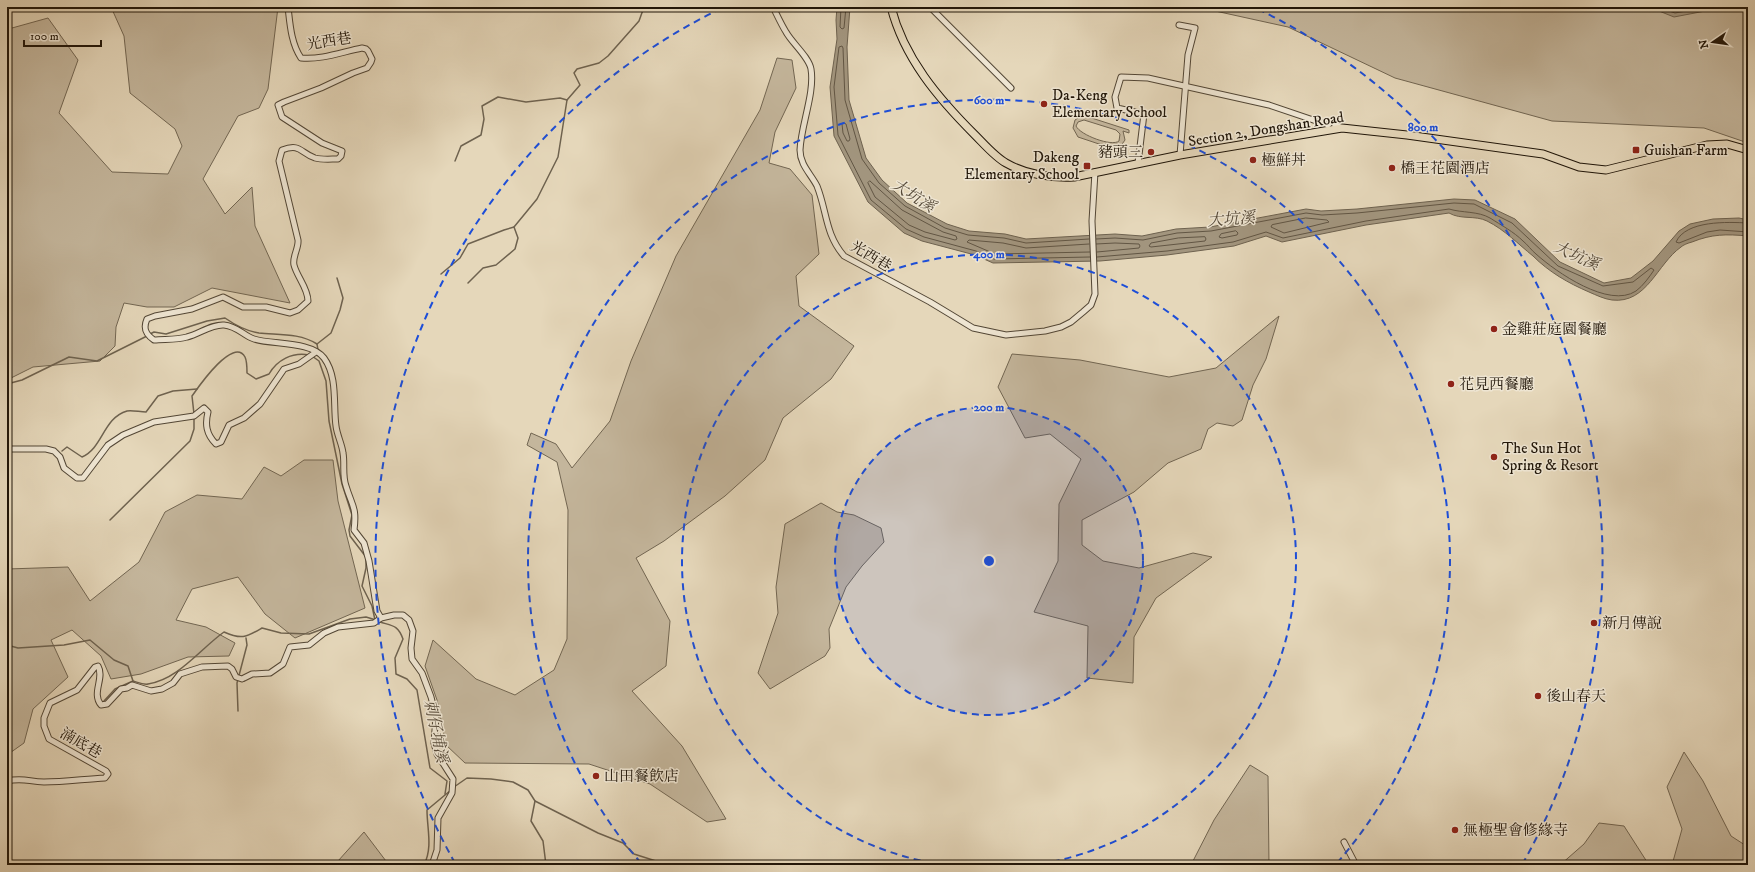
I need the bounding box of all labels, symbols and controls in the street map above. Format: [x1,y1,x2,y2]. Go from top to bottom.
scale bar [24,22,101,48]
north arrow [1693,22,1733,62]
text: 100 m [30,29,59,44]
street label: 光西巷 [305,29,353,54]
text: N [1696,38,1712,50]
place label: Da-Keng Elementary School [1052,86,1167,122]
text: 600 m [974,93,1004,108]
marker: Da-Keng Elementary School [1039,99,1049,109]
street label: Section 2, Dongshan Road [1187,108,1346,151]
text: 800 m [1408,120,1438,135]
place label: Guishan Farm [1644,141,1728,160]
place label: 豬頭三 [1098,143,1143,162]
marker: Guishan Farm [1631,145,1641,155]
marker: 豬頭三 [1146,147,1156,157]
place label: Dakeng Elementary School [964,148,1080,184]
place label: 極鮮丼 [1261,151,1306,170]
marker: 極鮮丼 [1248,155,1258,165]
place label: 橋王花園酒店 [1400,159,1490,178]
marker: Dakeng Elementary School [1082,161,1092,171]
marker: 橋王花園酒店 [1387,163,1397,173]
water label: 大坑溪 [888,175,941,218]
water label: 大坑溪 [1206,207,1258,231]
street label: 光西巷 [847,237,895,276]
water label: 大坑溪 [1551,237,1604,276]
text: 400 m [972,247,1005,262]
place label: 金雞莊庭園餐廳 [1502,320,1607,339]
marker: 金雞莊庭園餐廳 [1489,324,1499,334]
place label: 花見西餐廳 [1459,375,1534,394]
marker: 花見西餐廳 [1446,379,1456,389]
text: 200 m [974,400,1004,415]
place label: The Sun Hot Spring & Resort [1502,439,1599,475]
marker: The Sun Hot Spring & Resort [1489,452,1499,462]
centre of rings [982,554,996,568]
place label: 新月傳說 [1602,614,1662,633]
marker: 新月傳說 [1589,618,1599,628]
place label: 後山春天 [1546,687,1606,706]
marker: 後山春天 [1533,691,1543,701]
water label: 刺仔埔溪 [420,698,453,767]
street label: 湳底巷 [57,724,105,763]
place label: 山田餐飲店 [604,767,679,786]
marker: 山田餐飲店 [591,771,601,781]
place label: 無極聖會修緣寺 [1463,821,1568,840]
marker: 無極聖會修緣寺 [1450,825,1460,835]

